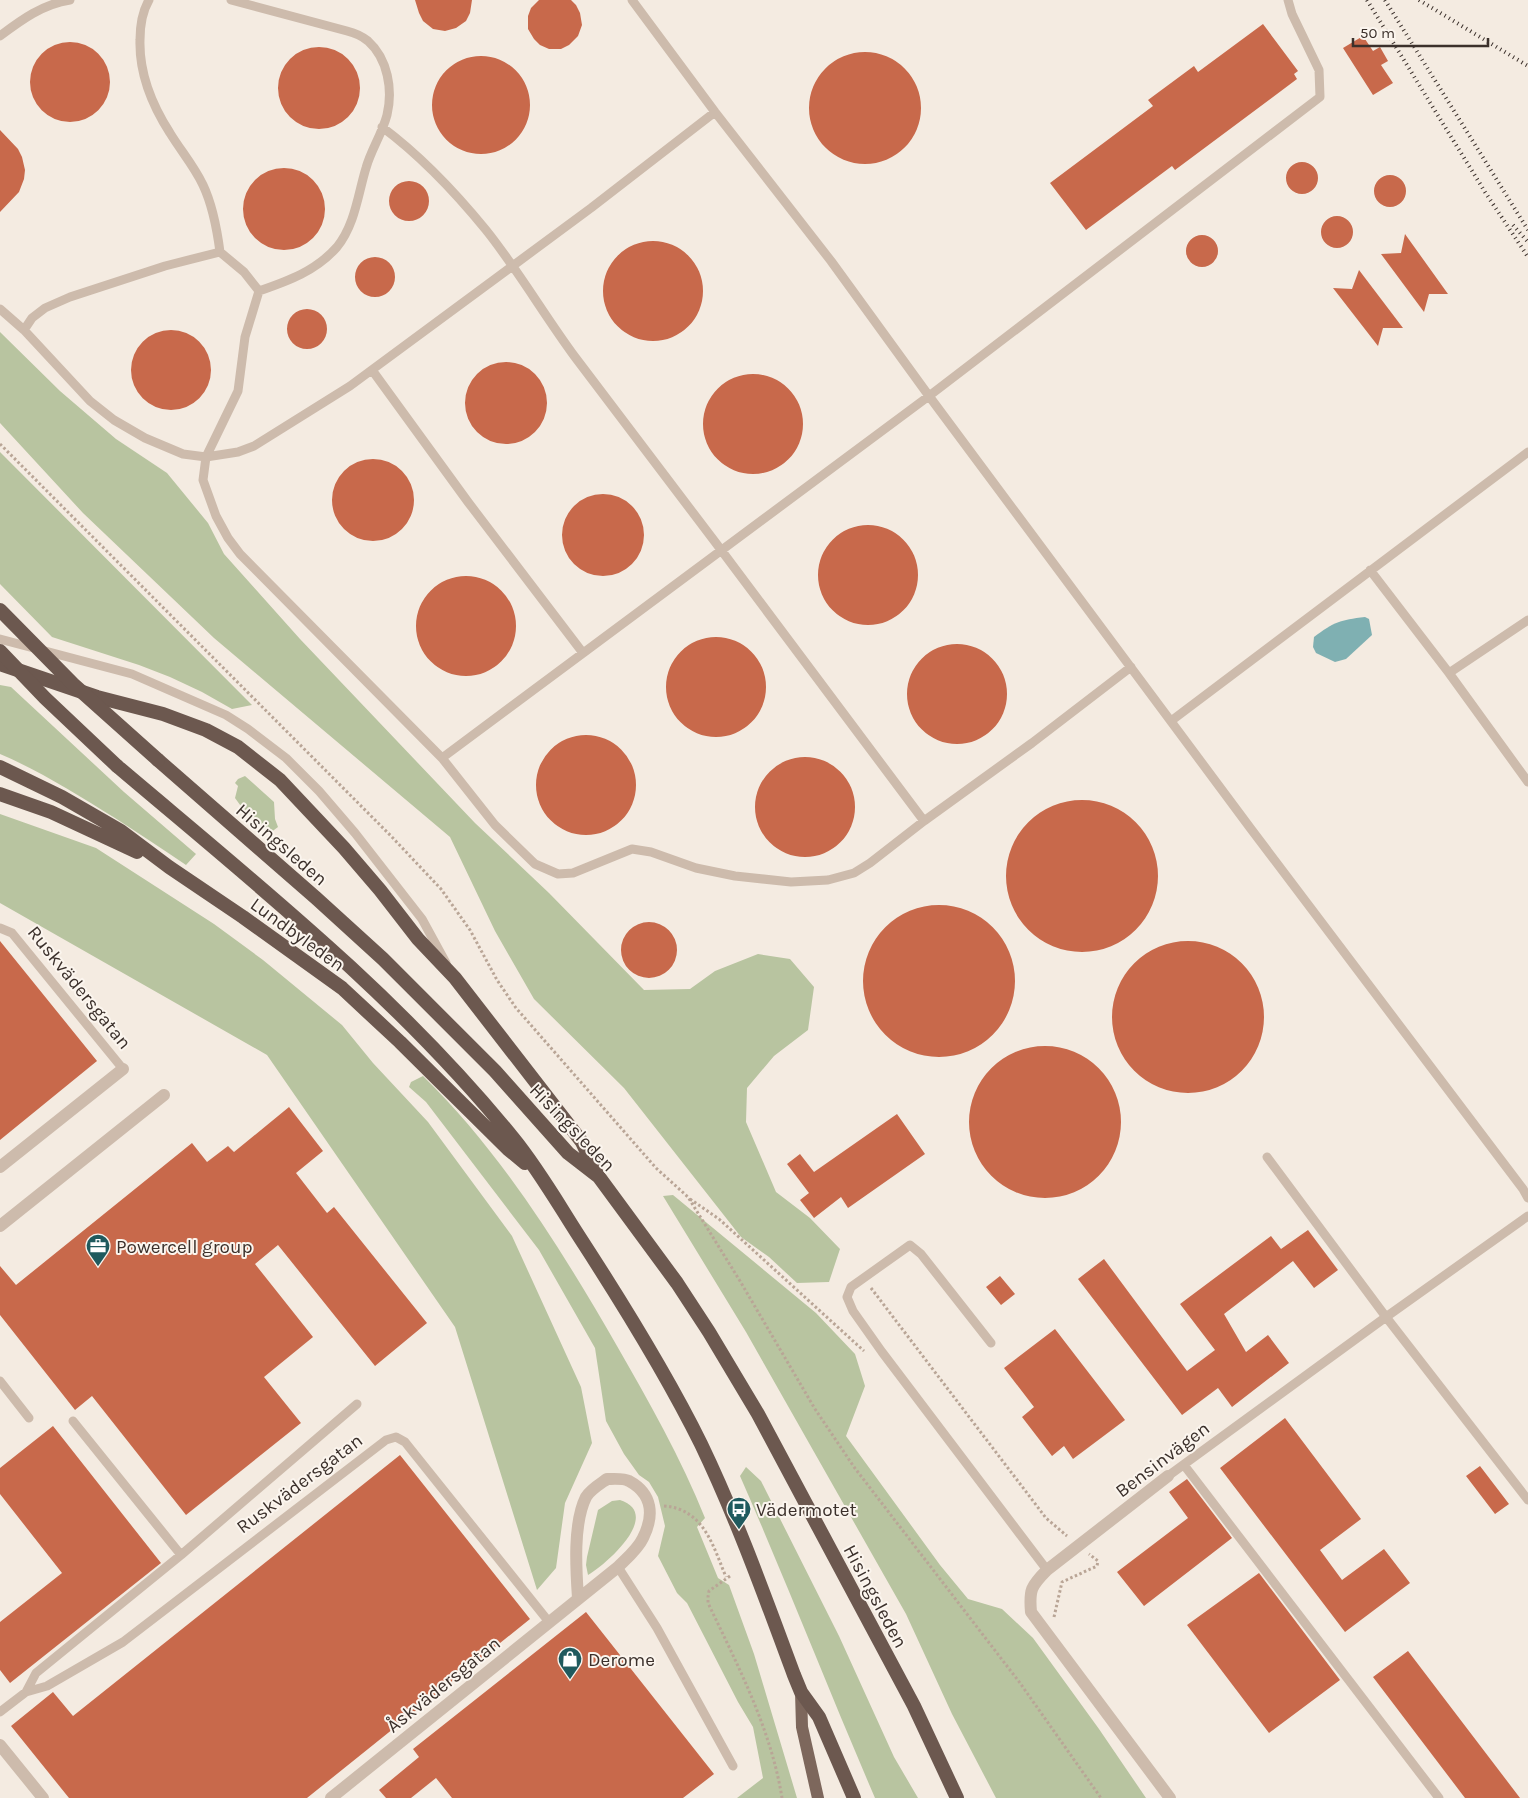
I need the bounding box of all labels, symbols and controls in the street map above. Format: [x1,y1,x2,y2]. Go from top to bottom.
scale bar [1353,15,1488,47]
text: 50 m [1360,24,1395,42]
street label: Hisingsleden [231,799,331,890]
street label: Lundbyleden [246,893,349,976]
street label: Ruskvädersgatan [23,922,136,1054]
street label: Hisingsleden [525,1079,620,1176]
office icon: Powercell group [85,1233,111,1267]
place label: Powercell group [116,1236,253,1258]
street label: Bensinvägen [1111,1417,1214,1502]
street label: Ruskvädersgatan [232,1429,367,1538]
bus stop icon: Vädermotet [726,1496,752,1530]
place label: Vädermotet [756,1499,857,1521]
street label: Hisingsleden [839,1541,912,1652]
street label: Åskvädersgatan [382,1632,505,1737]
shop icon: Derome [557,1646,583,1680]
place label: Derome [588,1649,655,1671]

